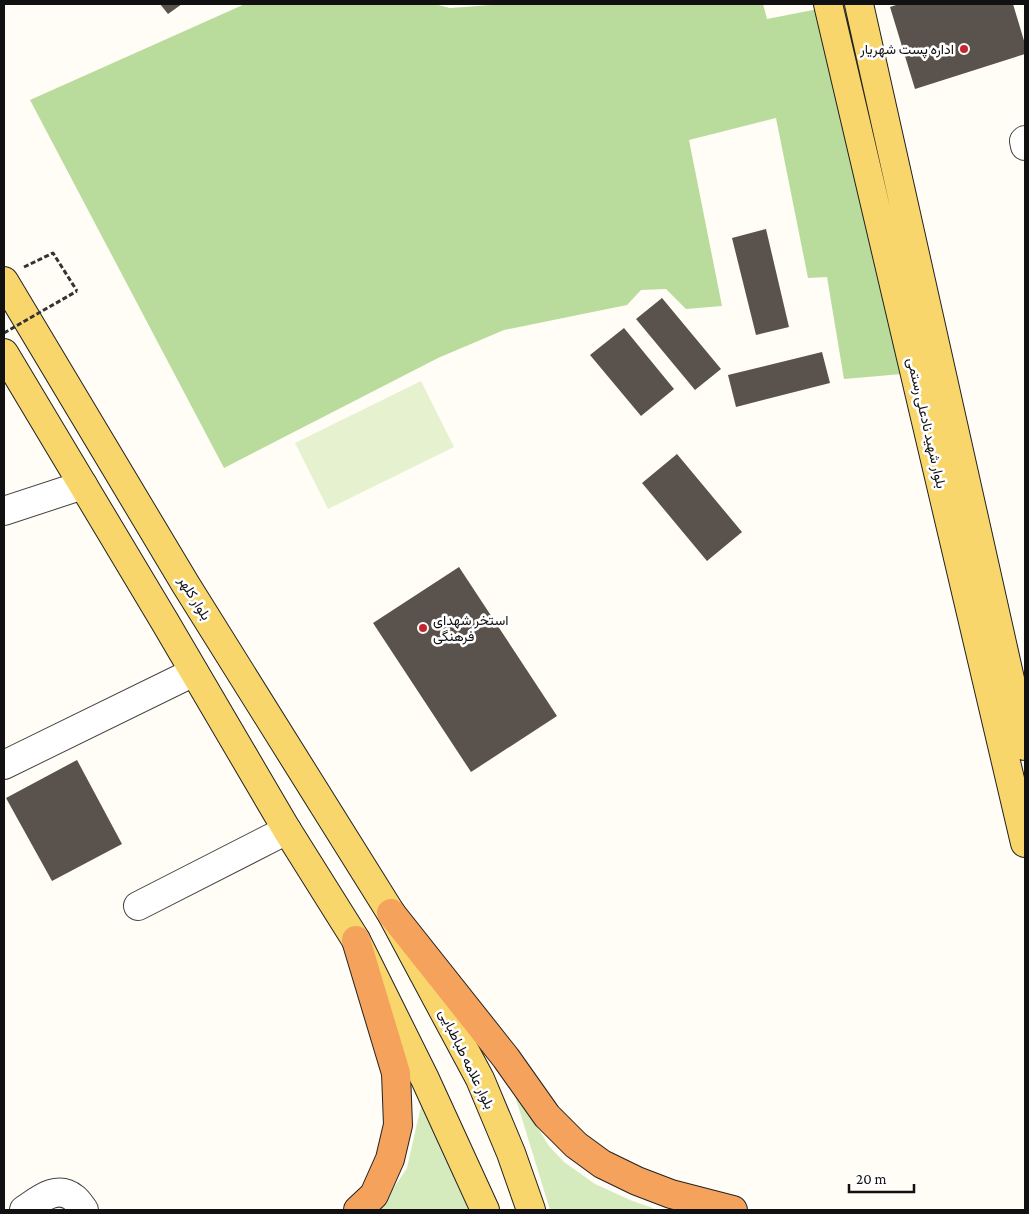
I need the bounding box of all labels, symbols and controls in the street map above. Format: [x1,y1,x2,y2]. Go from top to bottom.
place label: اداره پست شهریار [859,41,954,59]
marker: اداره پست شهریار [958,43,970,55]
street label: بلوار شهید نادعلی رستمی [903,356,950,490]
street label: بلوار کلهر [174,572,215,623]
place label: استخر شهدای فرهنگی [433,612,508,645]
marker: استخر شهدای فرهنگی [417,622,429,634]
street label: بلوار علامه طباطبایی [435,1006,498,1112]
scale bar [849,1162,914,1194]
text: 20 m [856,1171,887,1187]

